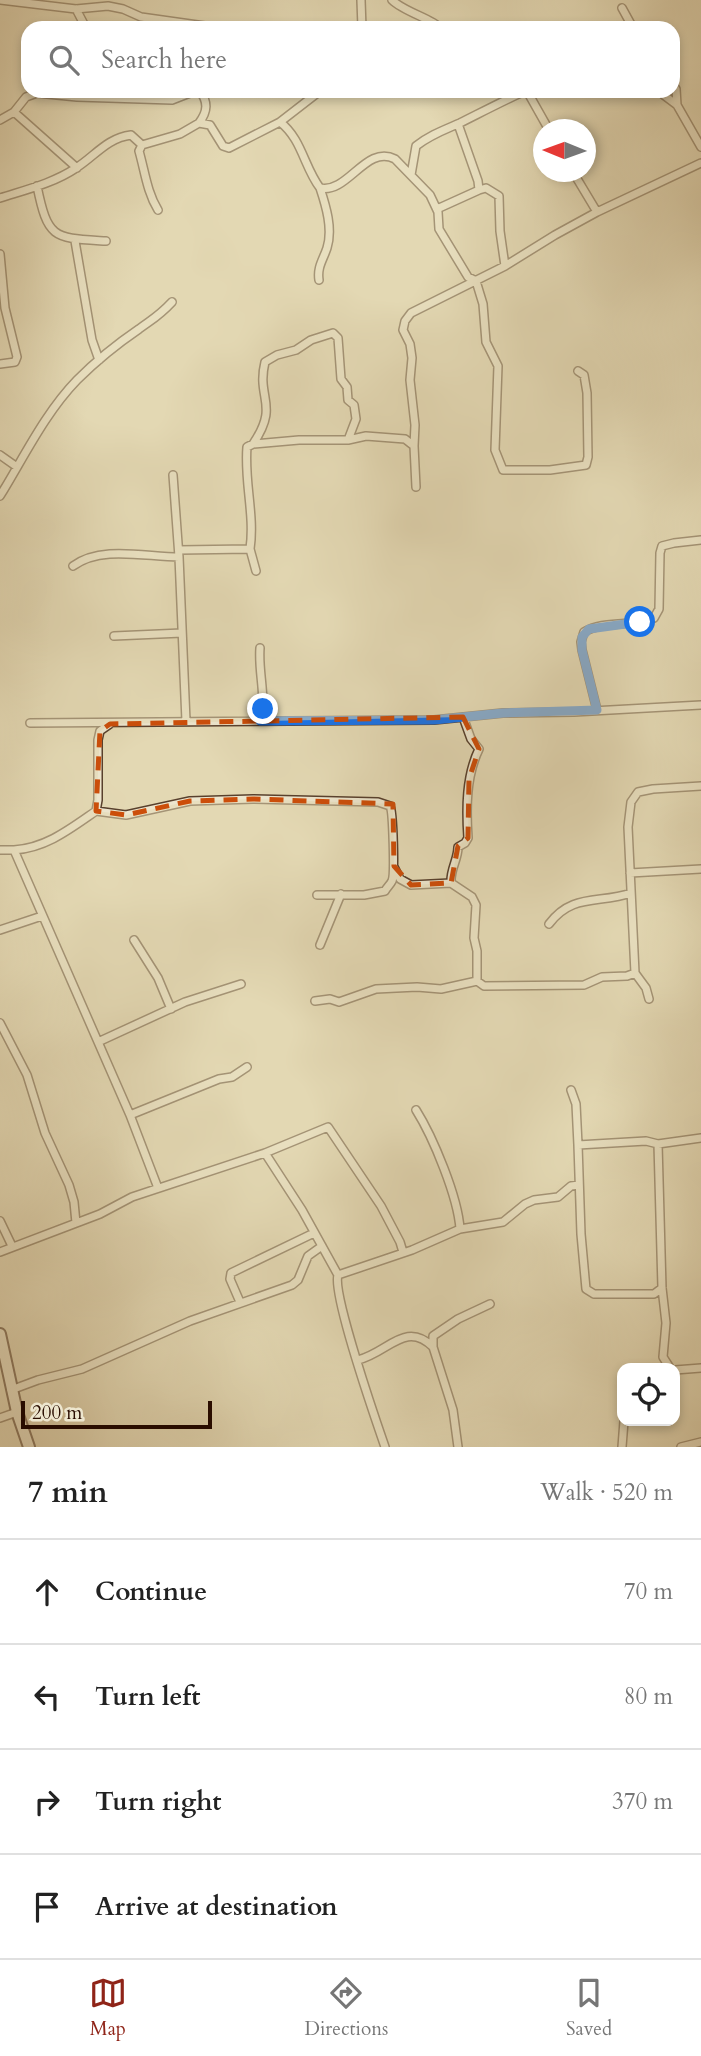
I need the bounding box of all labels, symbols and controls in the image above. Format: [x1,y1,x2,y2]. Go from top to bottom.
search box [21,21,680,98]
icon: search [45,41,83,79]
text: Search here [101,42,227,77]
north arrow [533,119,596,182]
route start [624,606,655,637]
route end [247,693,278,724]
map controls [617,1363,680,1426]
button: locate [617,1363,680,1426]
scale bar [21,1398,212,1430]
text: 200 m [32,1400,82,1426]
text: 7 min [28,1472,108,1513]
text: Walk · 520 m [540,1477,673,1508]
icon: ahead [28,1573,66,1611]
text: Continue [95,1574,207,1609]
text: 70 m [624,1576,673,1607]
icon: left [28,1678,66,1716]
text: Turn left [95,1679,200,1714]
text: 80 m [624,1681,673,1712]
icon: right [28,1783,66,1821]
text: Turn right [95,1784,222,1819]
text: 370 m [612,1786,673,1817]
icon: arrive [28,1888,66,1926]
text: Arrive at destination [95,1889,338,1924]
tab: Map [89,1974,127,2042]
tab: Directions [305,1974,388,2042]
tab: Saved [566,1974,612,2042]

